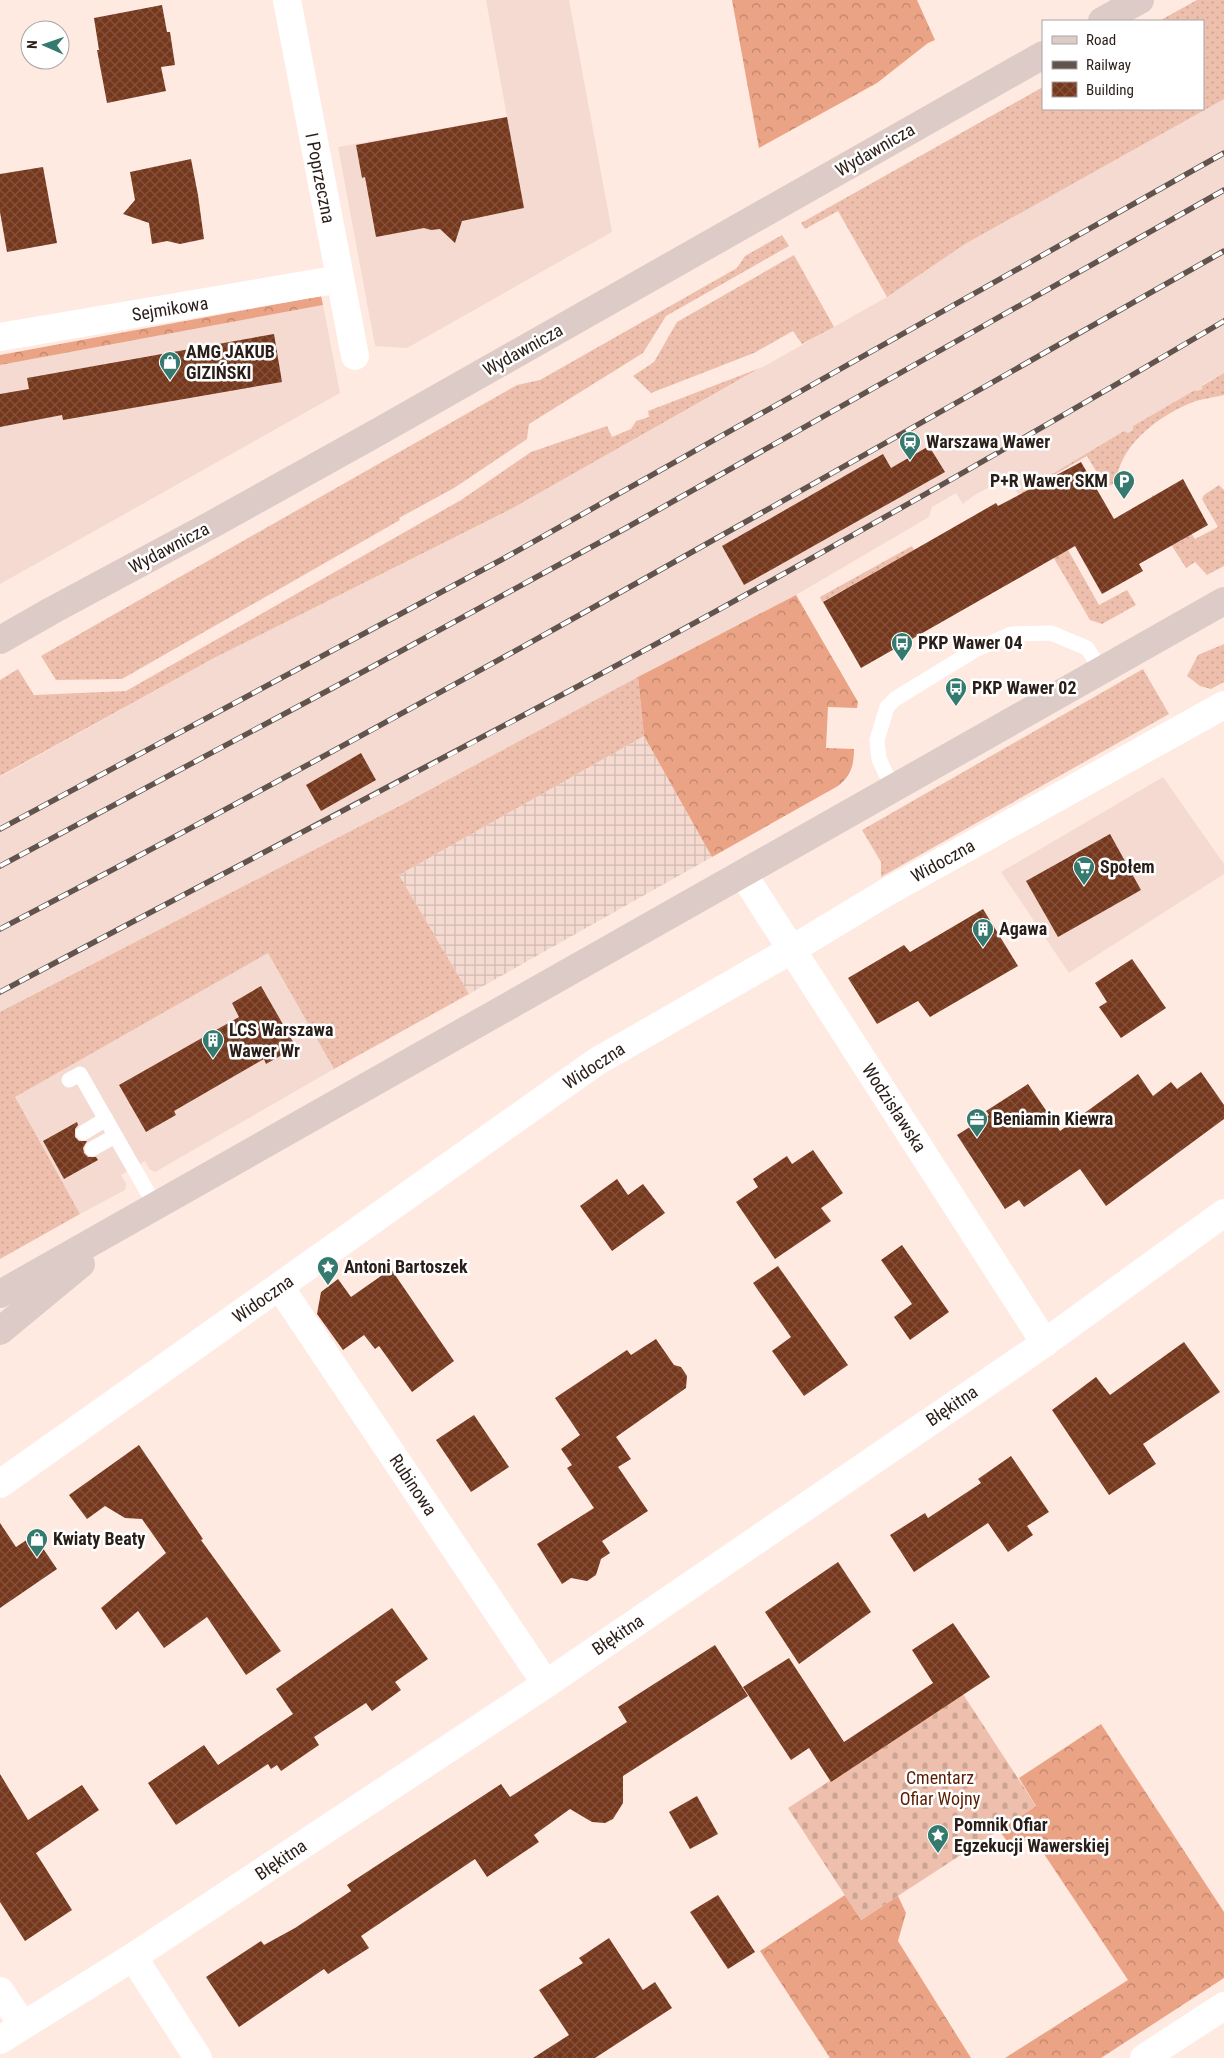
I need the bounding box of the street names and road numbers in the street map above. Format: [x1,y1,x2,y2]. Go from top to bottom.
street label: Wydawnicza [831,118,918,181]
street label: I Poprzeczna [301,131,340,225]
street label: Sejmikowa [130,292,210,325]
street label: Wydawnicza [479,319,566,380]
street label: Wydawnicza [125,518,213,577]
street label: Widoczna [907,835,978,887]
street label: Widoczna [559,1038,629,1093]
street label: Wodzisławska [858,1059,931,1156]
street label: Widoczna [228,1270,297,1327]
street label: Błękitna [922,1381,982,1430]
street label: Rubinowa [385,1450,442,1519]
street label: Błękitna [588,1610,648,1659]
street label: Błękitna [251,1835,311,1884]

